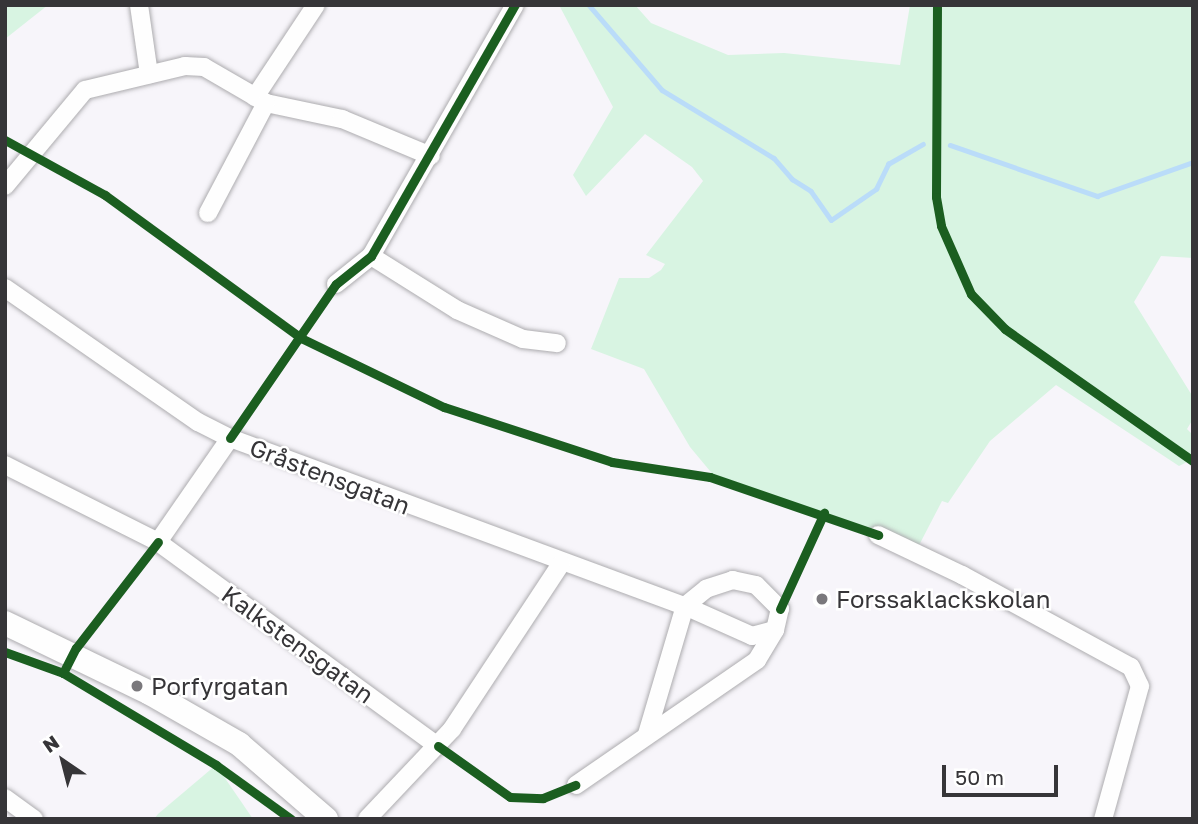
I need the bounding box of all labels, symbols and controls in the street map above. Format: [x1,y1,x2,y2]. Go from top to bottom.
street label: Gråstensgatan [246,432,414,520]
street label: Kalkstensgatan [216,579,380,709]
place label: Forssaklackskolan [836,585,1050,613]
marker: Forssaklackskolan [814,591,830,607]
place label: Porfyrgatan [151,672,289,700]
marker: Porfyrgatan [129,678,145,694]
north arrow [28,726,98,796]
text: N [38,730,63,757]
scale bar [946,750,1062,794]
text: 50 m [955,764,1004,790]

